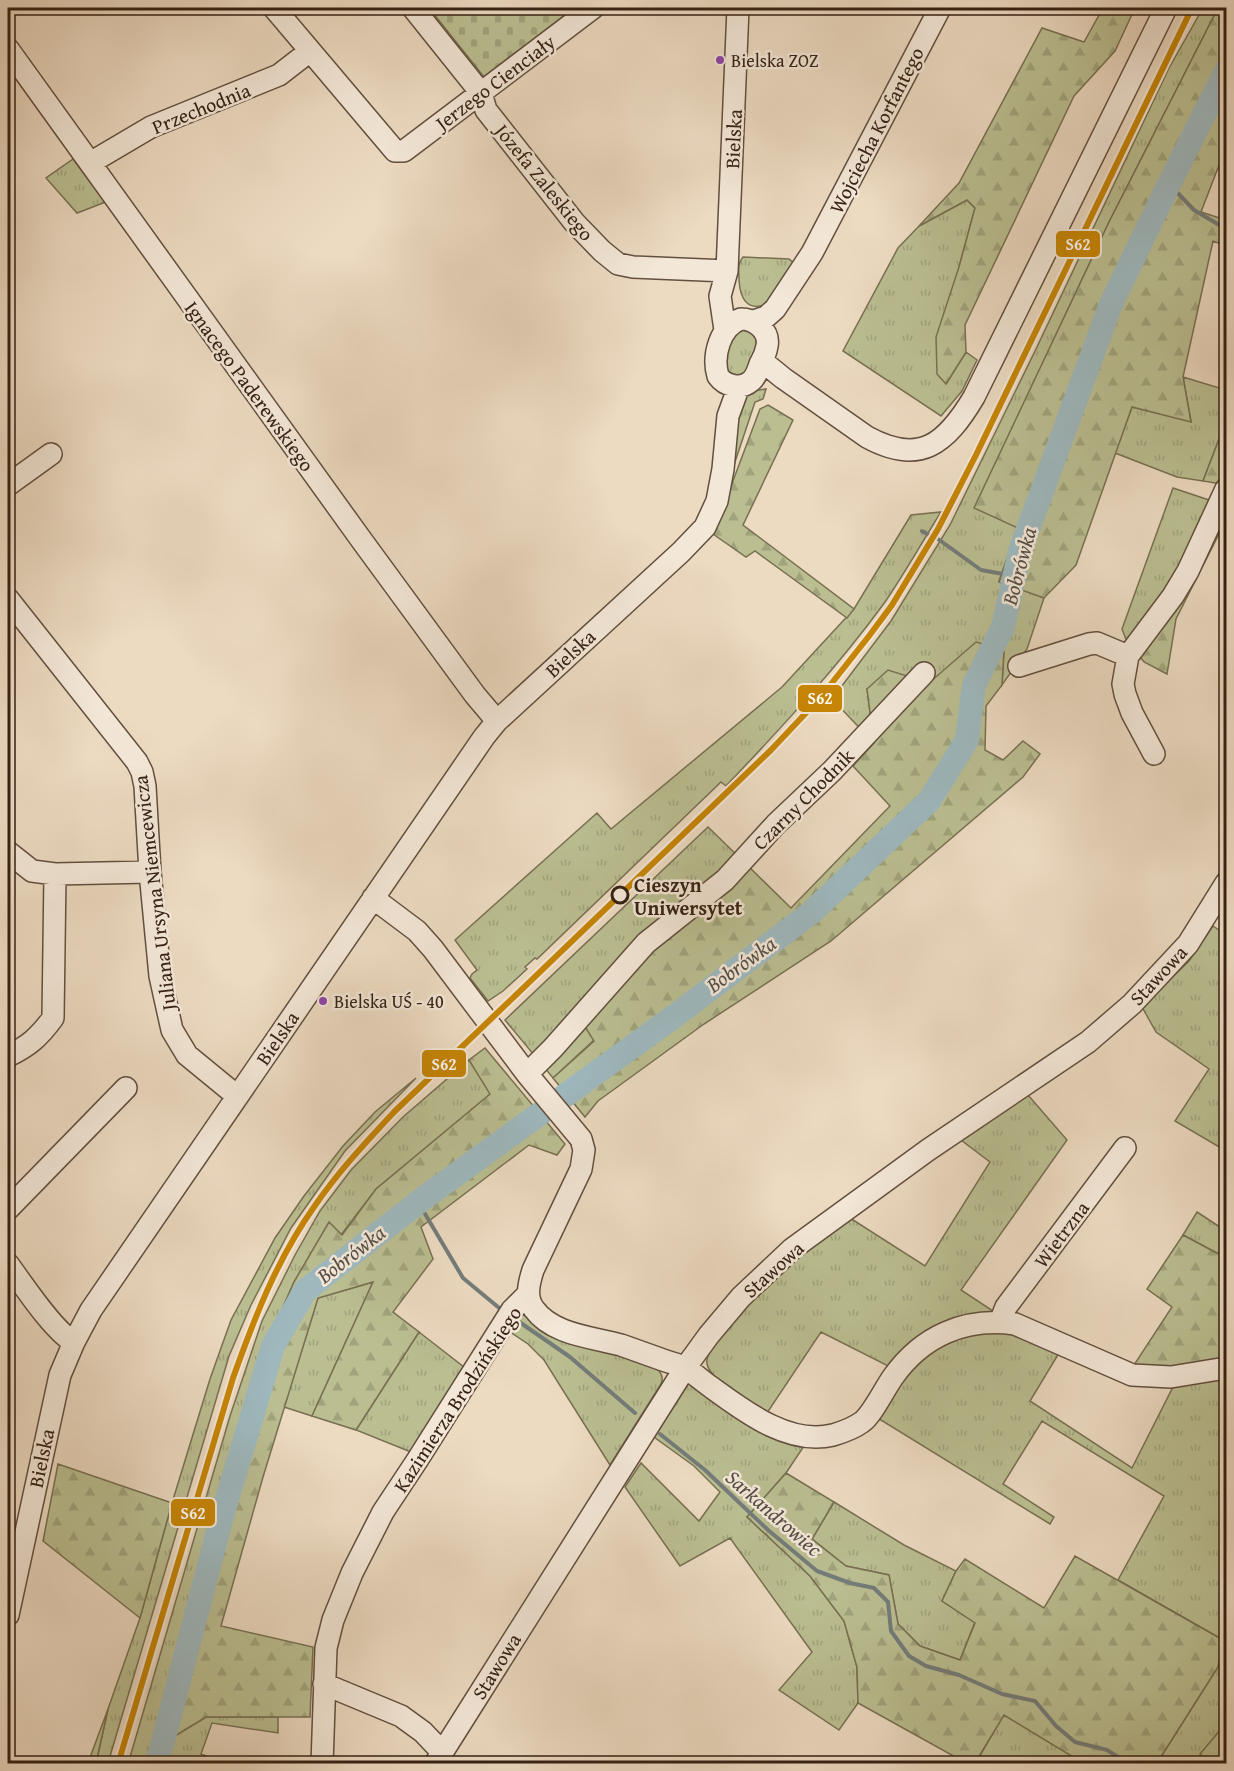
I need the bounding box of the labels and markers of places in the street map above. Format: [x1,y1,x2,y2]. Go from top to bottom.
place label: Bielska ZOZ [731,47,819,74]
marker: Bielska ZOZ [714,54,726,66]
place label: Cieszyn Uniwersytet [634,870,743,922]
marker: Cieszyn Uniwersytet [611,886,629,904]
place label: Bielska UŚ - 40 [334,988,444,1015]
marker: Bielska UŚ - 40 [317,995,329,1007]

